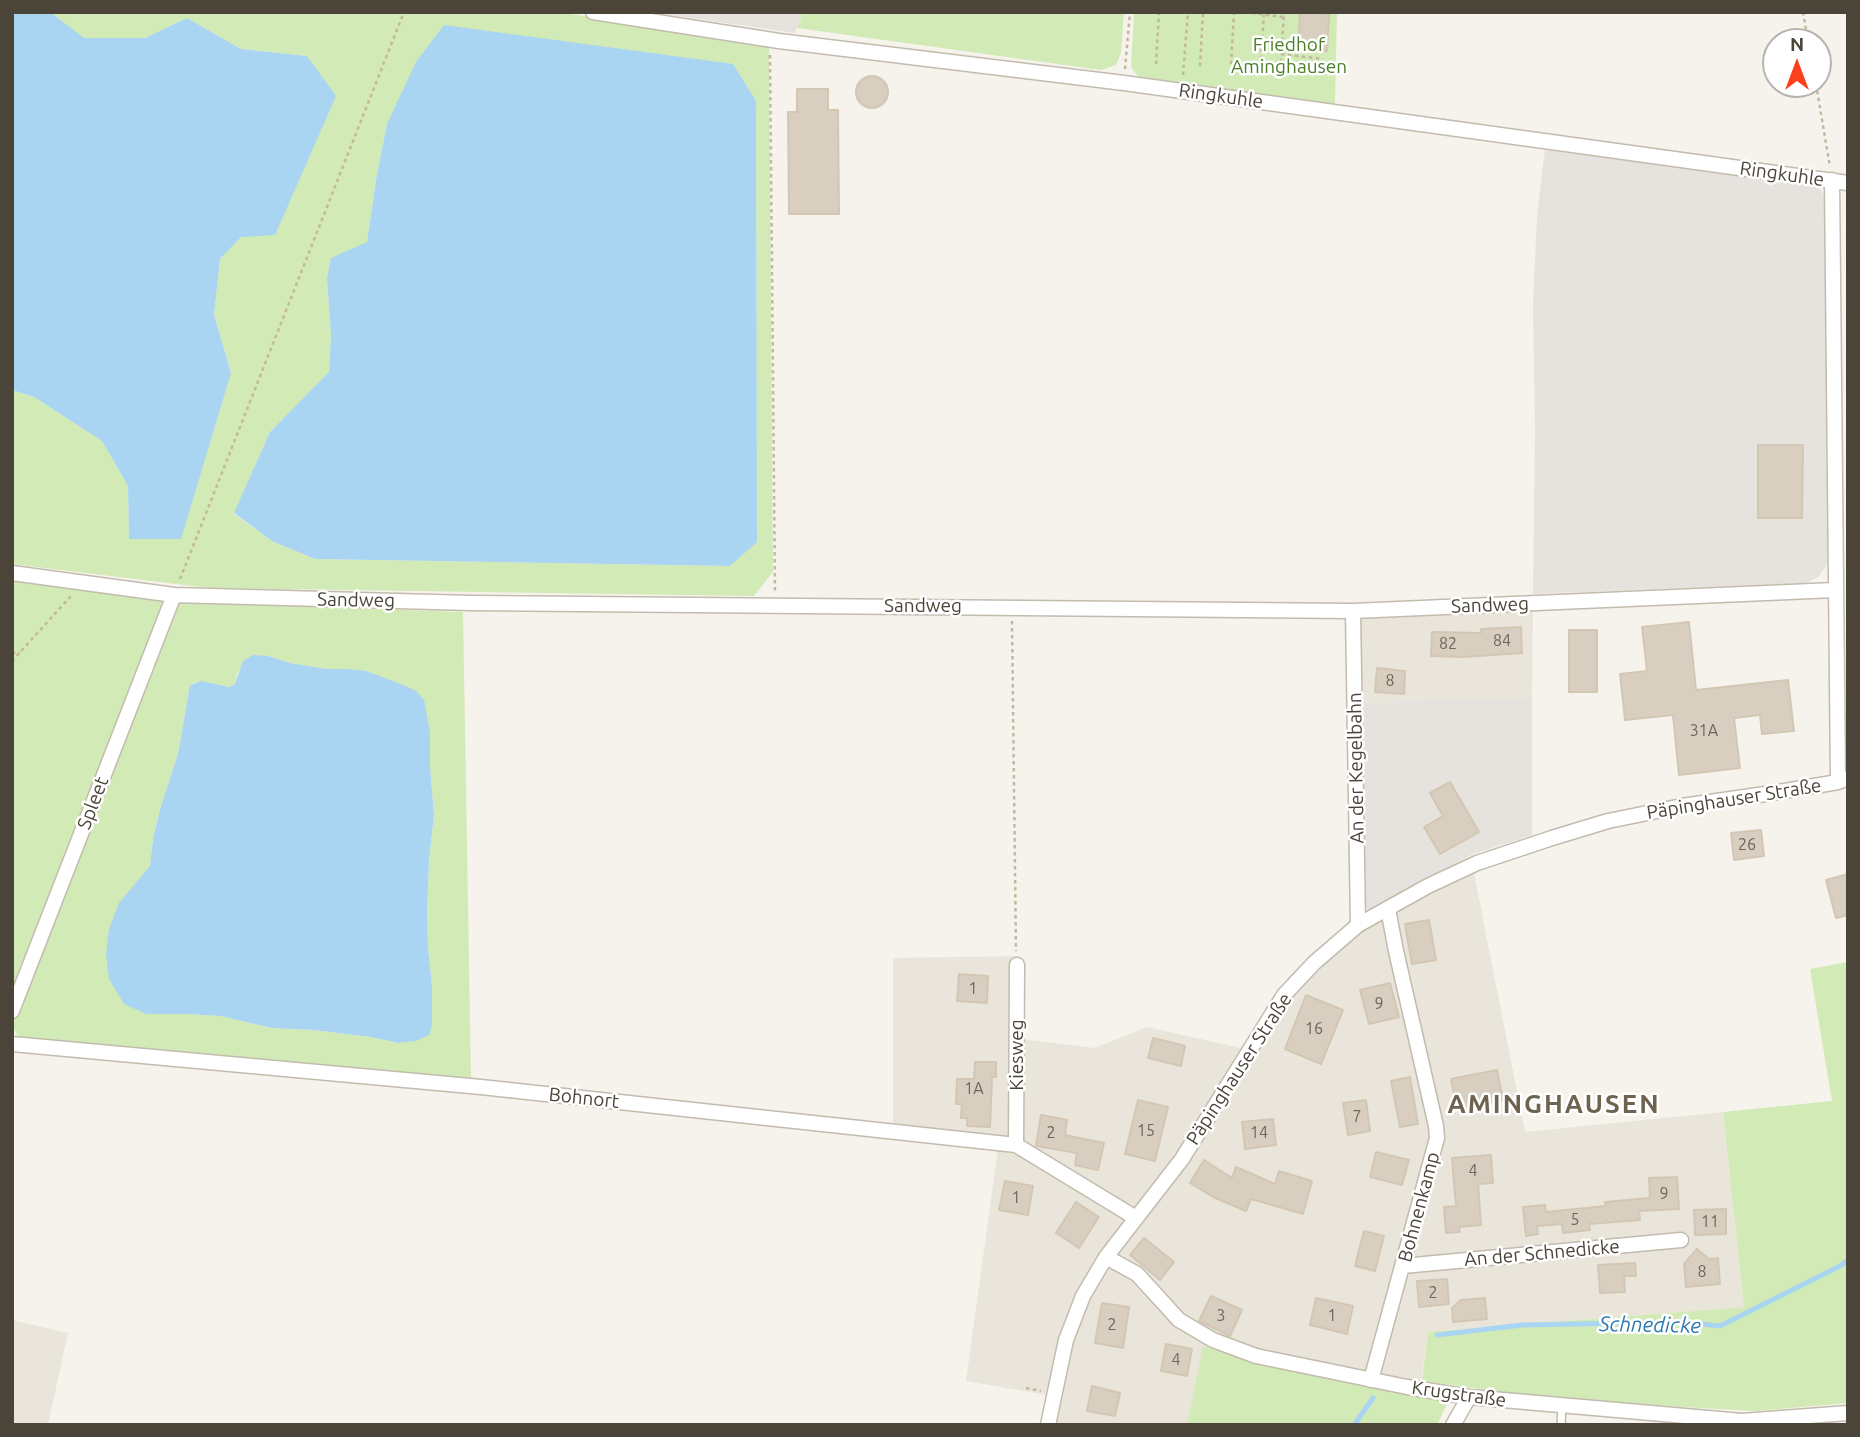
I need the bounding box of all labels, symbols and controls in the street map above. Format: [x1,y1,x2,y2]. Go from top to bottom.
north arrow [1762,28,1832,98]
text: N [1790,33,1804,55]
park label: Friedhof Aminghausen [1231,34,1347,78]
street label: Ringkuhle [1177,79,1265,113]
street label: Ringkuhle [1738,157,1826,191]
street label: Sandweg [317,588,395,612]
street label: Sandweg [1451,592,1529,618]
street label: Sandweg [884,595,962,617]
house number: 84 [1493,631,1511,651]
house number: 82 [1439,634,1457,654]
house number: 8 [1385,671,1395,691]
street label: An der Kegelbahn [1343,692,1369,844]
house number: 31A [1690,721,1718,741]
street label: Spleet [73,773,113,833]
street label: Päpinghauser Straße [1645,774,1823,824]
house number: 26 [1738,835,1756,855]
house number: 1 [968,979,978,999]
street label: Päpinghauser Straße [1181,989,1297,1149]
house number: 9 [1374,994,1384,1014]
street label: Kiesweg [1006,1019,1028,1091]
house number: 16 [1305,1019,1323,1039]
house number: 1A [964,1079,984,1099]
street label: Bohnort [548,1083,620,1113]
district label: AMINGHAUSEN [1449,1088,1659,1120]
house number: 7 [1352,1107,1362,1127]
house number: 15 [1137,1121,1155,1141]
house number: 2 [1046,1123,1056,1143]
house number: 14 [1250,1123,1268,1143]
street label: Bohnenkamp [1393,1149,1445,1265]
house number: 4 [1468,1161,1478,1181]
house number: 9 [1659,1184,1669,1204]
house number: 1 [1011,1188,1021,1208]
house number: 5 [1570,1210,1580,1230]
house number: 11 [1701,1212,1719,1232]
street label: An der Schnedicke [1463,1235,1621,1271]
house number: 8 [1697,1262,1707,1282]
house number: 2 [1428,1283,1438,1303]
house number: 3 [1216,1306,1226,1326]
house number: 1 [1327,1306,1337,1326]
water label: Schnedicke [1599,1312,1701,1338]
house number: 2 [1107,1315,1117,1335]
house number: 4 [1171,1350,1181,1370]
street label: Krugstraße [1410,1376,1508,1412]

